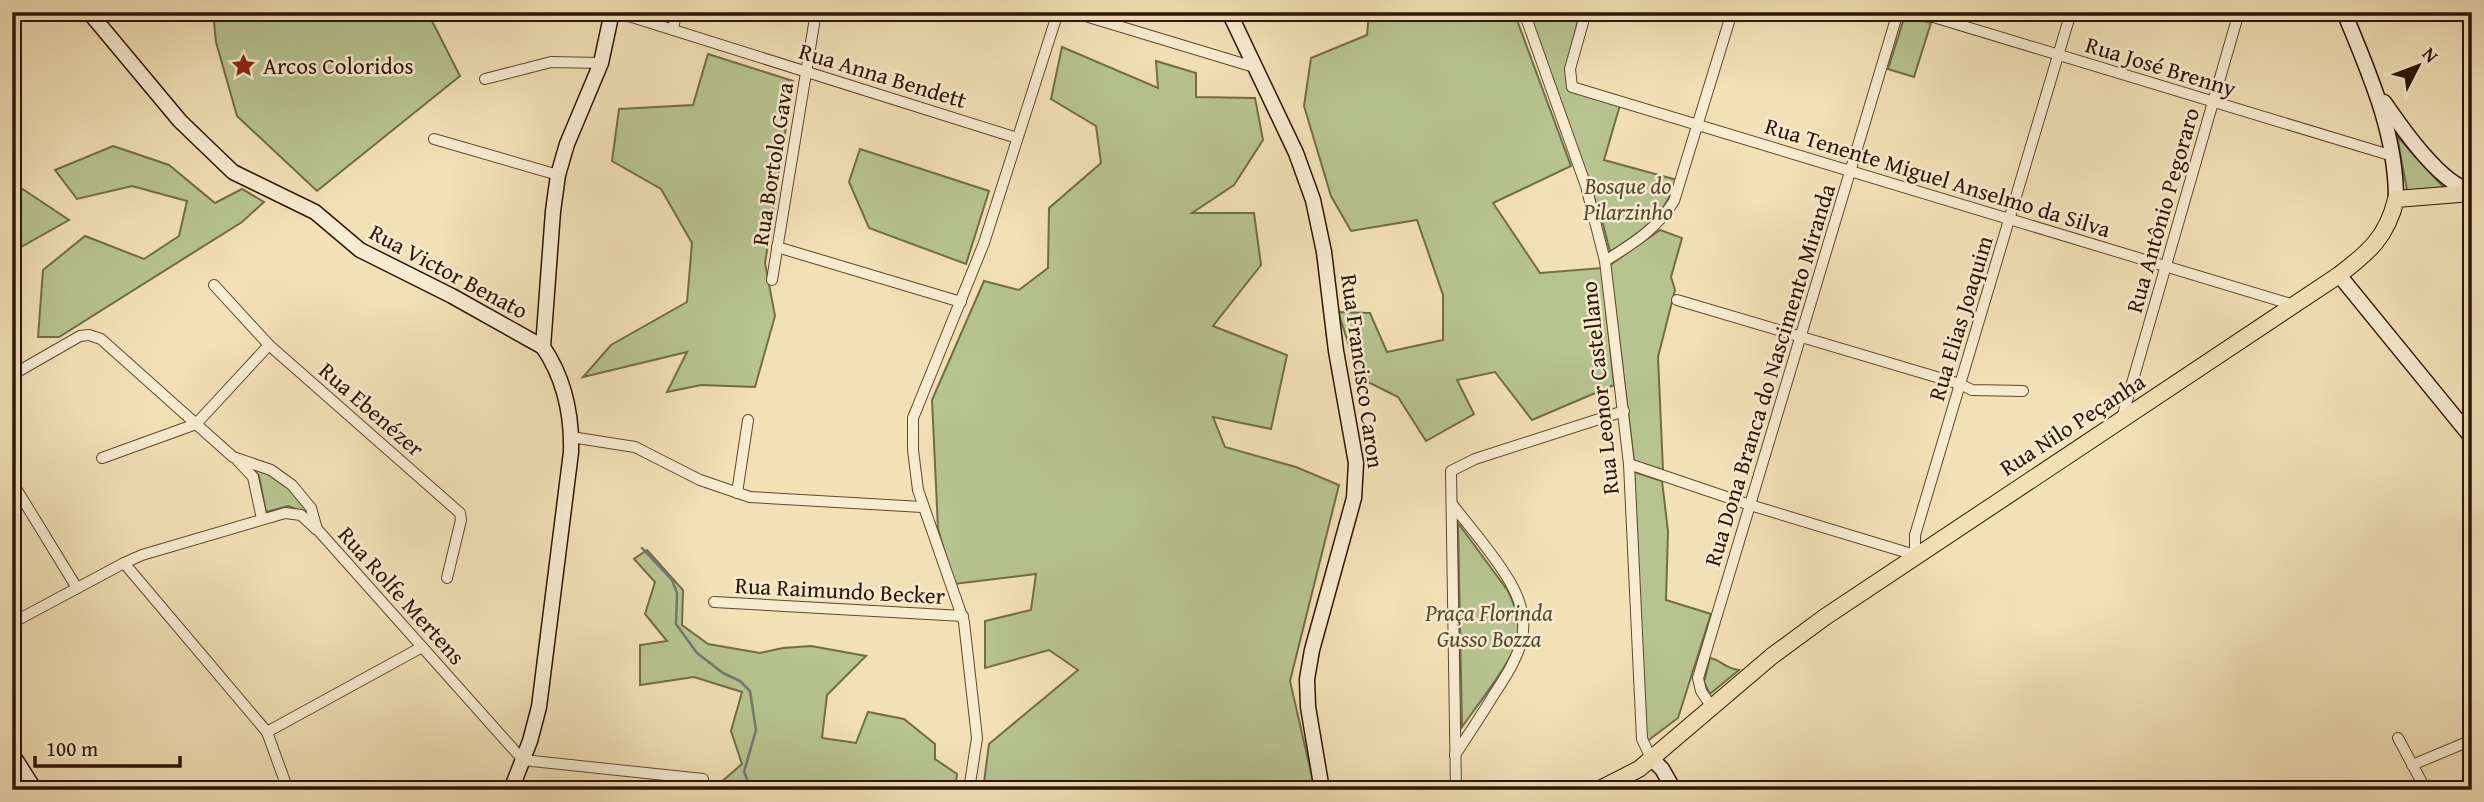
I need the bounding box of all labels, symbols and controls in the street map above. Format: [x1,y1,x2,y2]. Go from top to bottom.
street label: Rua José Brenny [2082,27,2241,105]
north arrow [2382,32,2452,102]
street label: Rua Anna Bendett [795,34,971,116]
text: N [2416,41,2445,69]
place label: Arcos Coloridos [263,49,414,82]
place icon: Arcos Coloridos [229,51,257,79]
street label: Rua Bortolo Gava [743,80,801,248]
street label: Rua Antônio Pegoraro [2117,104,2207,316]
street label: Rua Tenente Miguel Anselmo da Silva [1761,109,2115,245]
park label: Bosque do Pilarzinho [1582,169,1673,228]
street label: Rua Dona Branca do Nascimento Miranda [1695,180,1843,570]
street label: Rua Victor Benato [364,215,534,327]
street label: Rua Elias Joaquim [1919,231,2001,405]
street label: Rua Francisco Caron [1333,272,1393,470]
street label: Rua Leonor Castellano [1571,280,1627,496]
street label: Rua Ebenézer [312,354,432,464]
street label: Rua Nilo Peçanha [1993,365,2151,483]
street label: Rua Rolfe Mertens [331,518,473,672]
street label: Rua Raimundo Becker [734,568,947,612]
park label: Praça Florinda Gusso Bozza [1424,596,1553,655]
scale bar [35,725,180,769]
text: 100 m [46,733,98,764]

